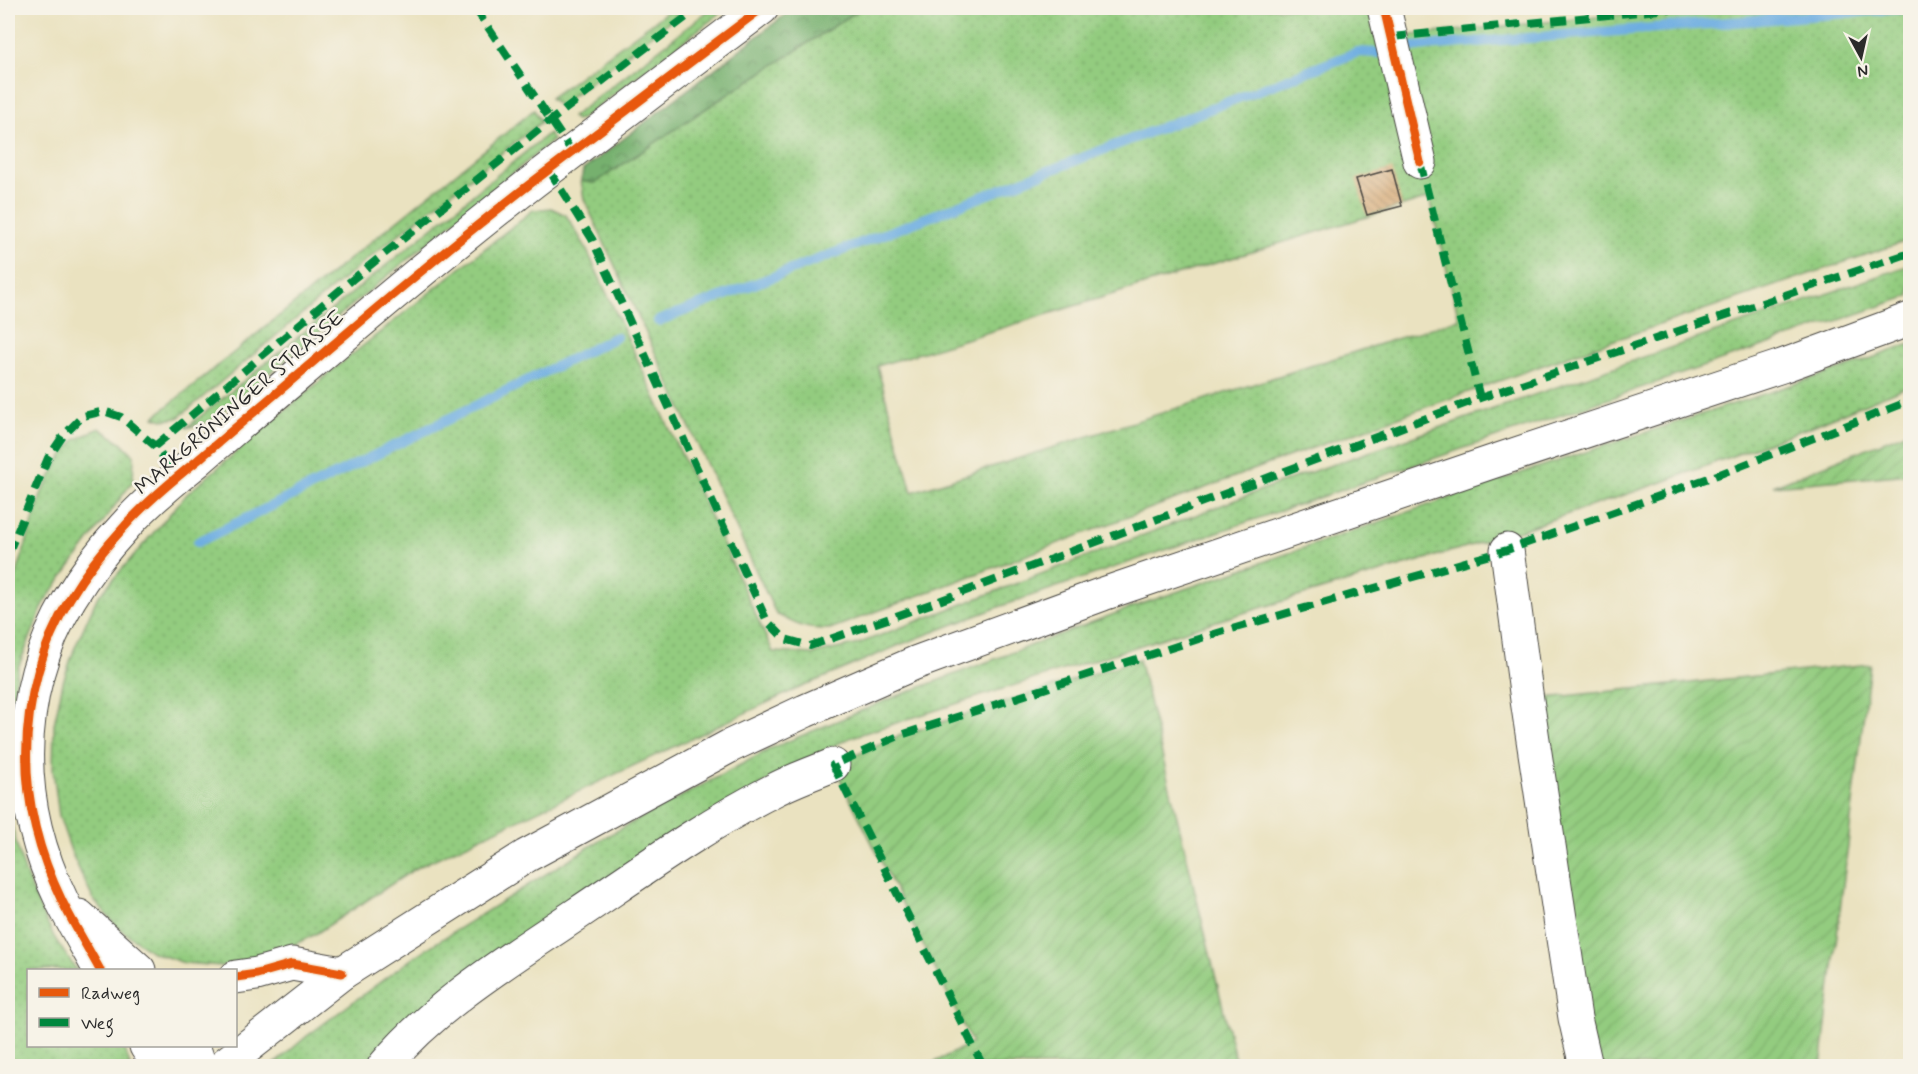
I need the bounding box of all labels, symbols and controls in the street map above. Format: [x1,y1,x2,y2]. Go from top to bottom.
north arrow [1831,27,1891,87]
text: N [1856,59,1870,82]
street label: MARKGRÖNINGER STRASSE [129,304,351,502]
legend [27,969,237,1047]
text: Radweg [81,982,140,1006]
text: Weg [81,1012,114,1038]

